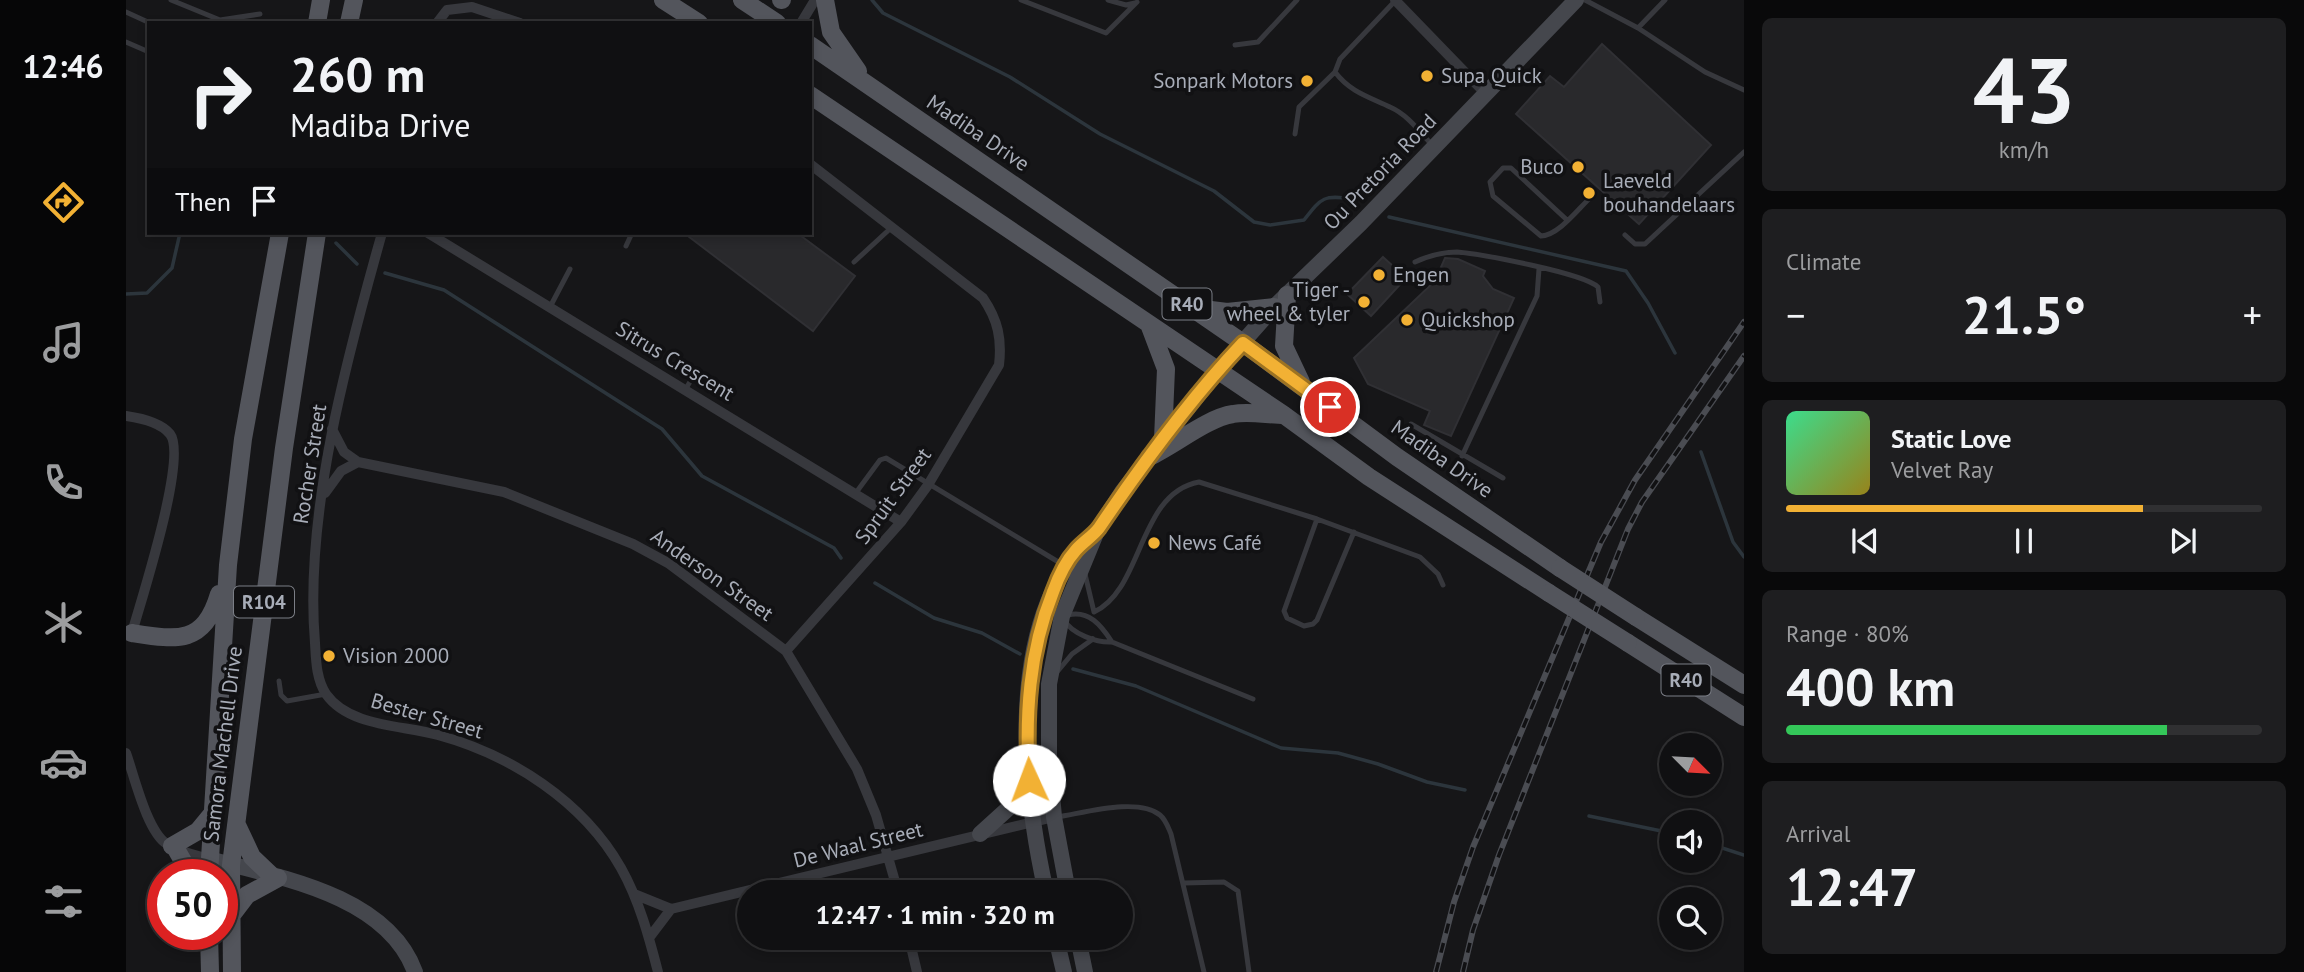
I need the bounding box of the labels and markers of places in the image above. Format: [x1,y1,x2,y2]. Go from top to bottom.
place label: Supa Quick [1441,62,1542,89]
place label: Sonpark Motors [1153,67,1293,94]
marker: Supa Quick [1419,68,1435,84]
marker: Sonpark Motors [1299,73,1315,89]
place label: Buco [1520,153,1564,180]
marker: Buco [1570,159,1586,175]
place label: Laeveld bouhandelaars [1603,167,1735,218]
marker: Laeveld bouhandelaars [1581,185,1597,201]
place label: Engen [1393,261,1449,288]
marker: Engen [1371,267,1387,283]
place label: Tiger - wheel & tyler [1227,276,1350,327]
marker: Tiger - wheel & tyler [1356,294,1372,310]
place label: Quickshop [1421,306,1515,333]
marker: Quickshop [1399,312,1415,328]
pin [1300,377,1360,437]
place label: News Café [1168,529,1262,556]
marker: News Café [1146,535,1162,551]
place label: Vision 2000 [342,642,449,669]
marker: Vision 2000 [321,648,337,664]

